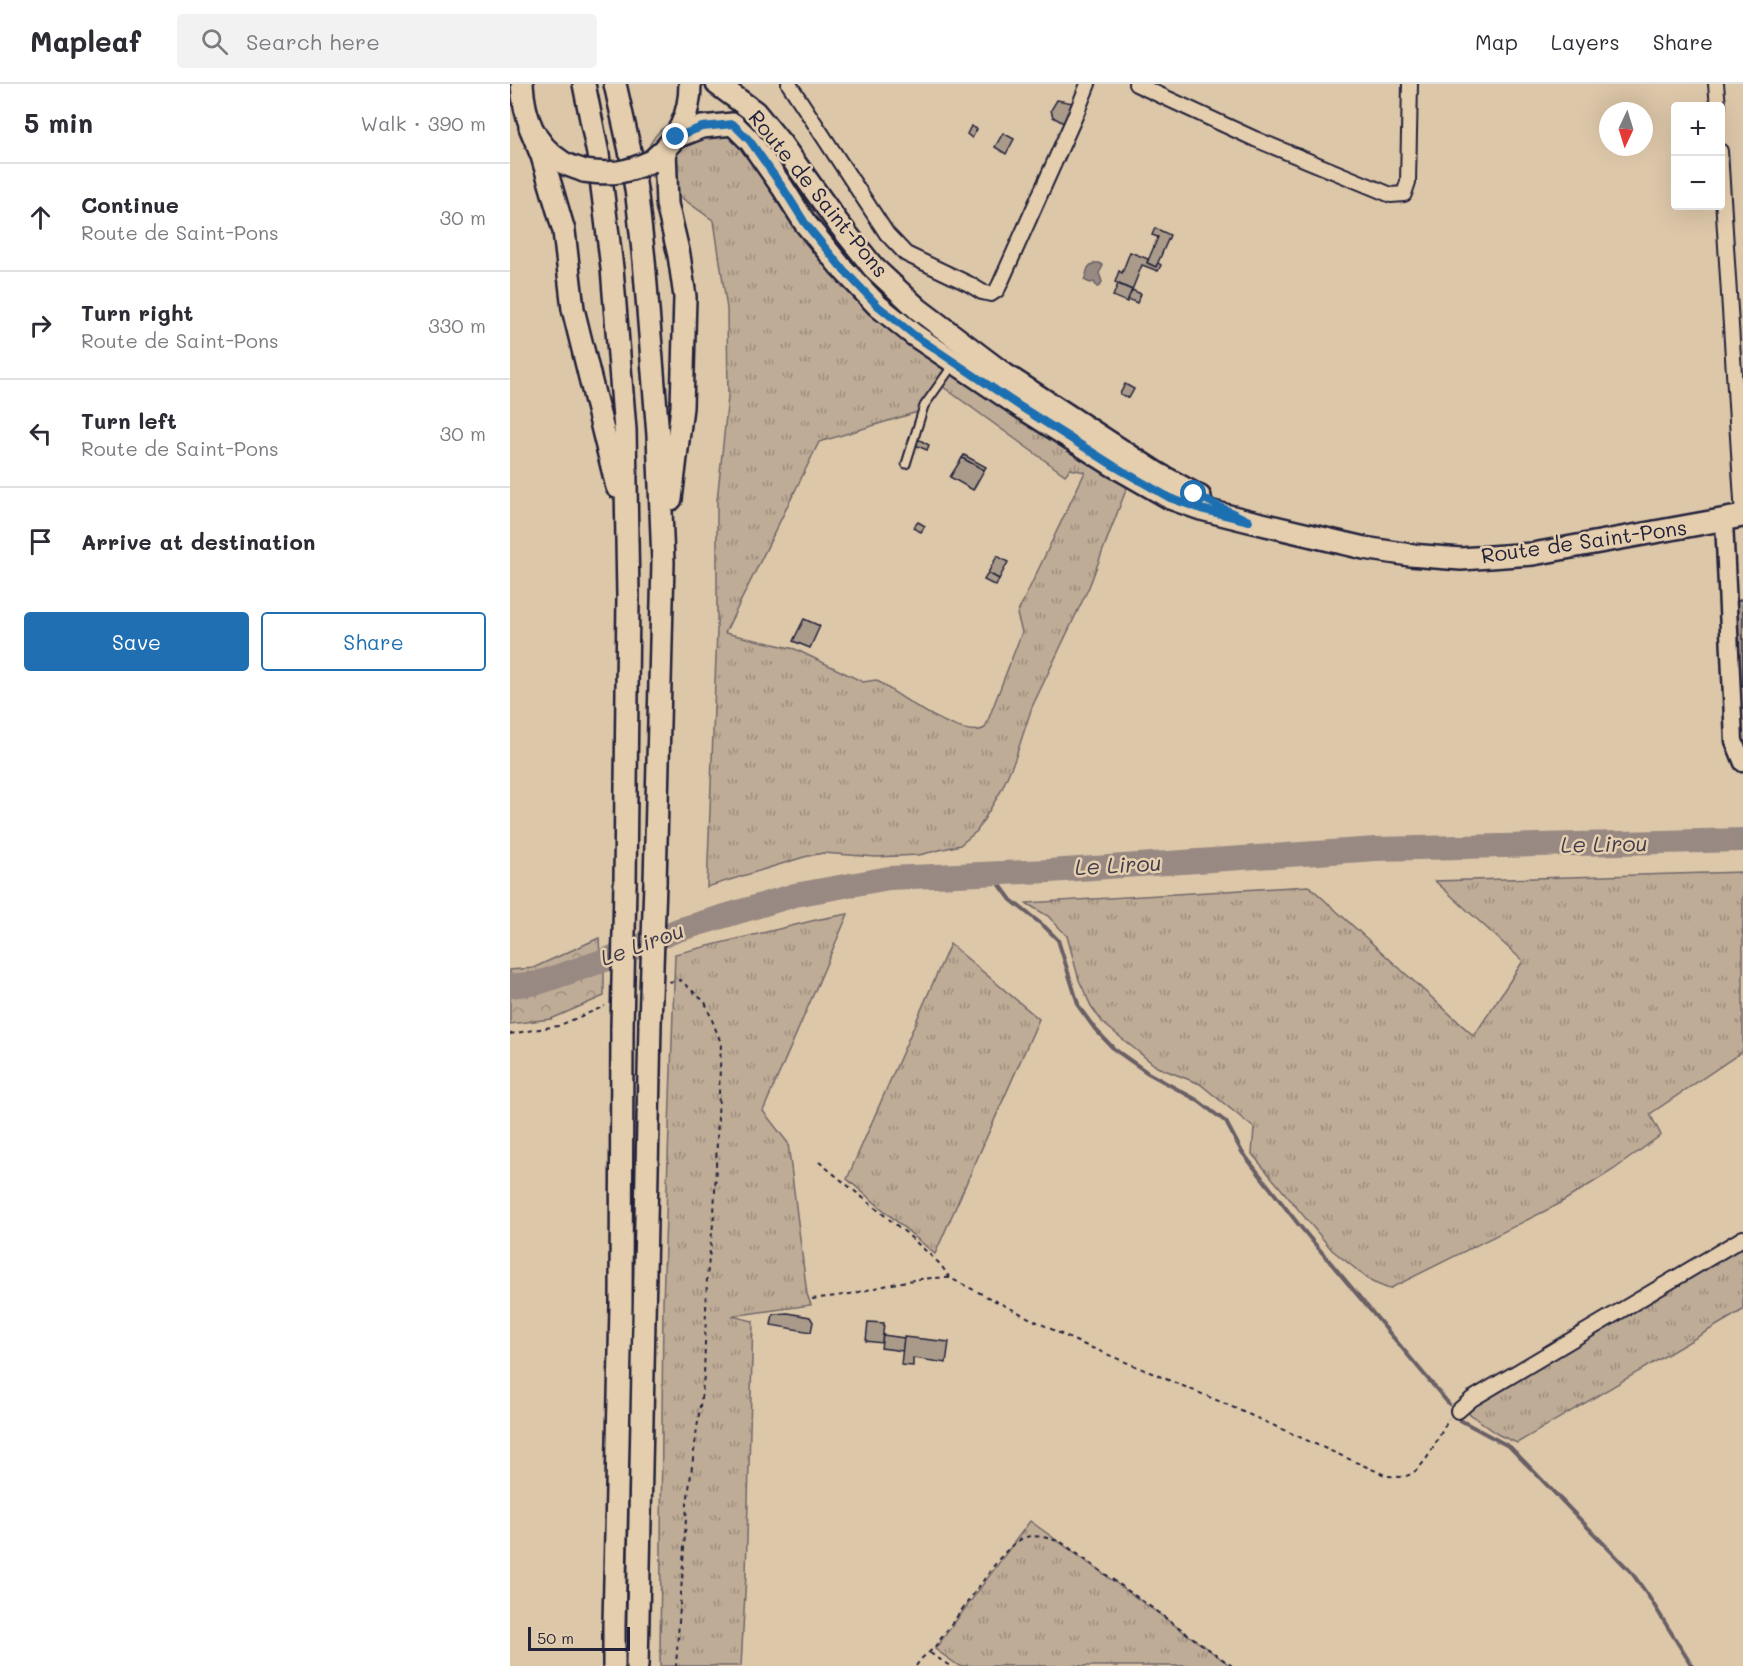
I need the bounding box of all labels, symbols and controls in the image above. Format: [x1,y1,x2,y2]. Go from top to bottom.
search box [177,14,597,68]
text: Mapleaf [30,23,141,59]
icon: search [198,25,231,58]
text: Search here [246,27,380,56]
text: Map [1475,28,1518,55]
text: Layers [1551,28,1620,55]
text: Share [1653,28,1713,55]
north arrow [1599,102,1653,156]
map controls [1671,102,1725,210]
button: + [1671,102,1725,156]
street label: Route de Saint-Pons [743,104,895,282]
text: 5 min [24,106,93,140]
text: Walk · 390 m [361,110,486,136]
route end [662,123,688,149]
button: − [1671,156,1725,210]
text: Continue [81,190,179,219]
icon: ahead [24,201,57,234]
text: 30 m [440,204,486,230]
text: Route de Saint-Pons [81,219,279,245]
text: Turn right [81,298,193,327]
icon: right [24,309,57,342]
text: 330 m [428,312,486,338]
text: Route de Saint-Pons [81,327,279,353]
text: Turn left [81,406,177,435]
icon: left [24,417,57,450]
text: 30 m [440,420,486,446]
text: Route de Saint-Pons [81,435,279,461]
route start [1180,480,1206,506]
street label: Route de Saint-Pons [1479,513,1688,568]
icon: arrive [24,525,57,558]
text: Arrive at destination [81,527,316,556]
button: Save [24,612,249,671]
button: Share [261,612,486,671]
water label: Le Lirou [1560,828,1648,859]
water label: Le Lirou [1074,848,1162,881]
water label: Le Lirou [596,915,688,972]
scale bar [528,1624,630,1652]
text: 50 m [537,1627,574,1648]

